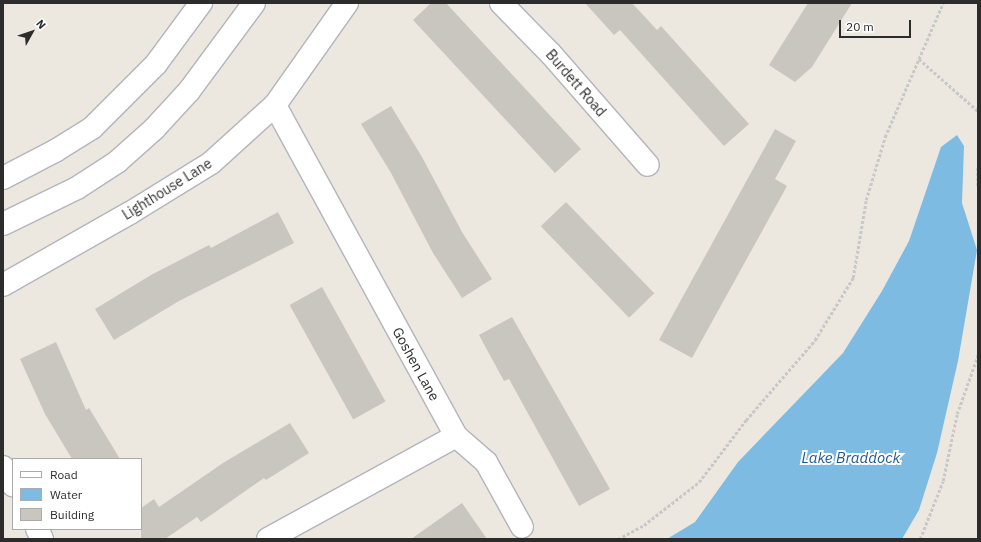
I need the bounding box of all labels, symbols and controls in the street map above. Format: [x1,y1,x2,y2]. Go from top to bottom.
north arrow [12,12,52,52]
scale bar [841,12,913,38]
text: N [33,17,49,32]
text: 20 m [846,19,874,34]
street label: Burdett Road [542,46,610,120]
street label: Lighthouse Lane [119,155,215,223]
street label: Goshen Lane [389,324,443,404]
water label: Lake Braddock [802,449,900,467]
legend [12,458,142,530]
text: Road [50,467,78,482]
text: Water [50,487,82,502]
text: Building [50,507,94,522]

